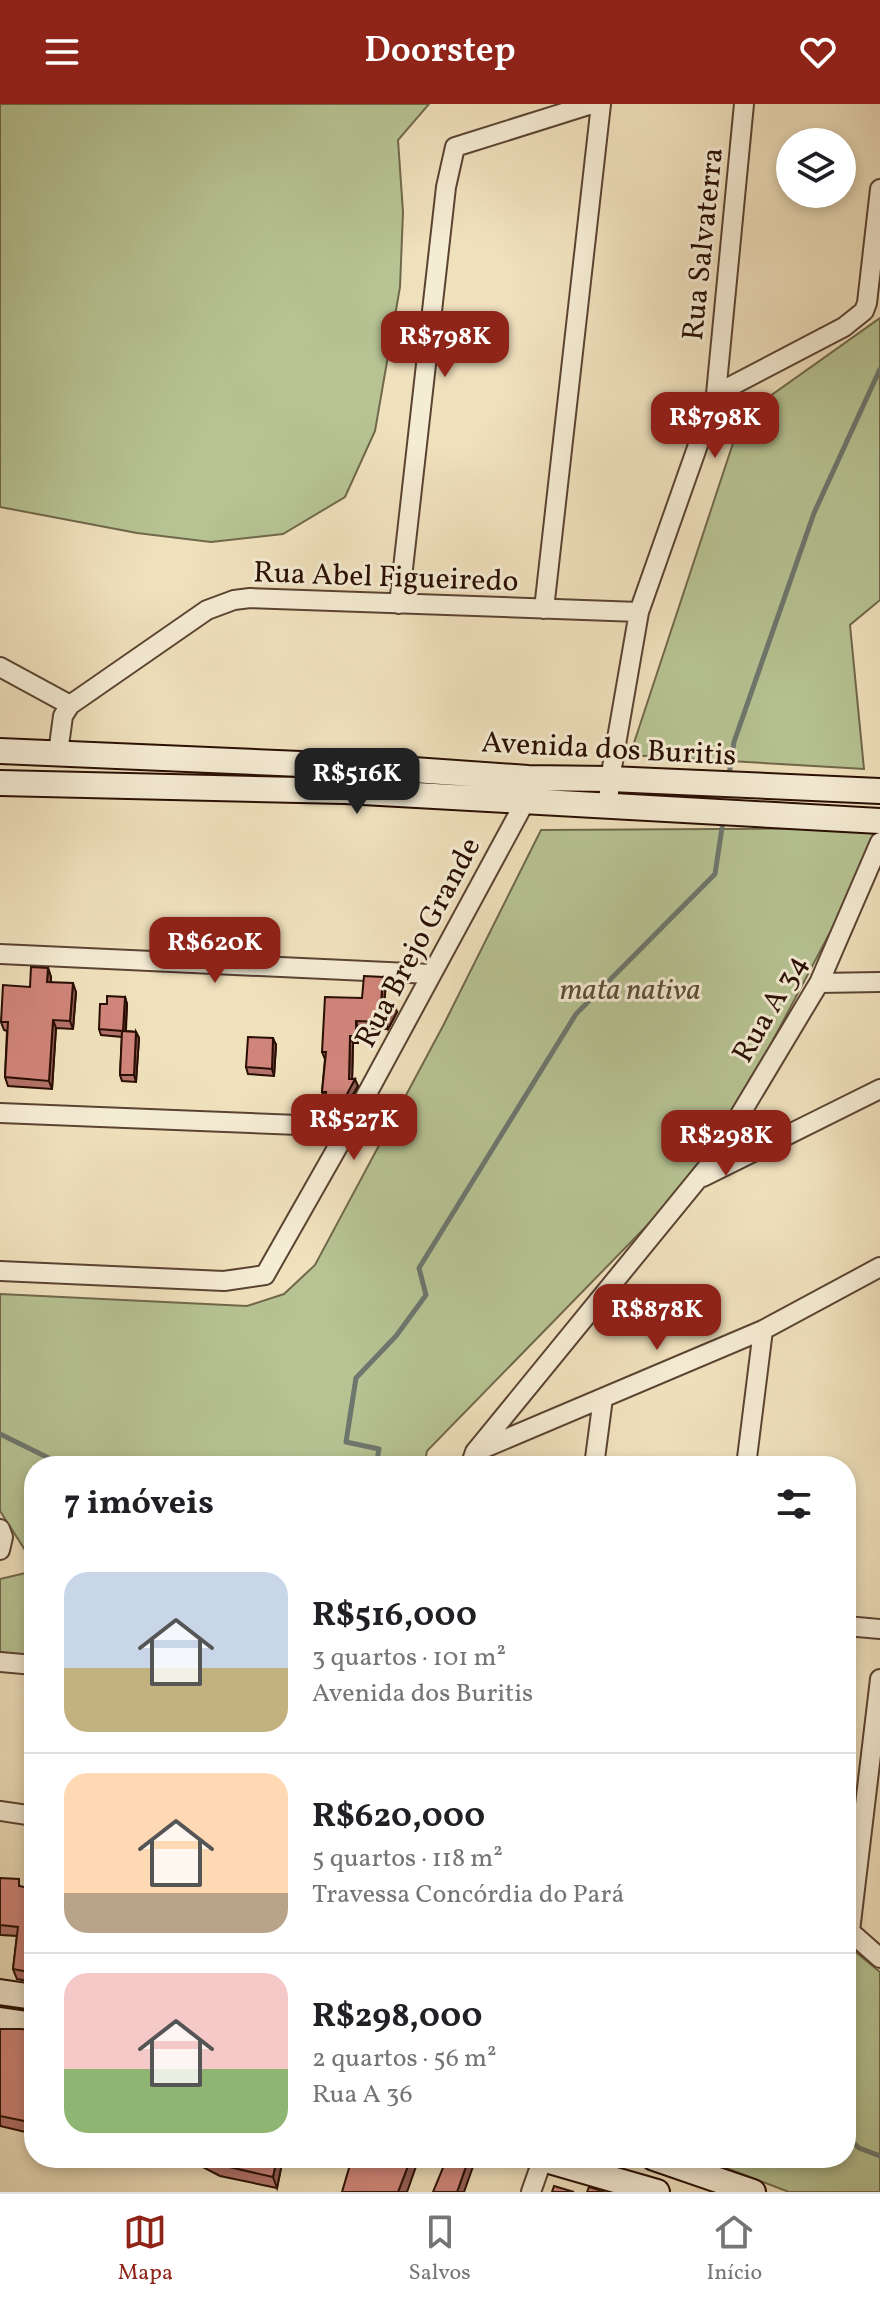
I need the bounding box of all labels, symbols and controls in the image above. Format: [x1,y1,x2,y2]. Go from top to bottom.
text: Doorstep [364,27,516,77]
icon: menu [40,30,84,74]
icon: heart [796,30,840,74]
map controls [776,128,856,208]
button: layers [776,128,856,208]
street label: Rua Salvaterra [673,146,735,343]
pin: R$798K [380,311,510,379]
text: R$798K [399,319,491,355]
pin: R$798K [650,392,780,460]
text: R$798K [669,400,761,436]
street label: Rua Abel Figueiredo [253,552,519,604]
street label: Avenida dos Buritis [480,722,737,778]
pin: R$516K [292,748,422,816]
text: R$516K [313,756,401,792]
street label: Rua Brejo Grande [346,830,492,1056]
pin: R$620K [150,917,280,985]
text: R$620K [167,925,263,961]
street label: Rua A 34 [723,947,819,1071]
park label: mata nativa [559,970,701,1012]
pin: R$527K [289,1094,419,1162]
text: R$527K [309,1102,399,1138]
pin: R$298K [661,1110,791,1178]
text: R$298K [679,1118,773,1154]
pin: R$878K [592,1284,722,1352]
text: R$878K [611,1292,703,1328]
text: 7 imóveis [64,1481,214,1528]
icon: filters [772,1482,816,1526]
text: R$516,000 [312,1593,477,1640]
icon: home [128,1604,224,1700]
text: 3 quartos · 101 m² [312,1640,506,1676]
text: Avenida dos Buritis [312,1676,533,1712]
text: R$620,000 [312,1794,485,1841]
icon: home [128,1805,224,1901]
text: 5 quartos · 118 m² [312,1841,503,1877]
text: Travessa Concórdia do Pará [312,1877,624,1913]
text: R$298,000 [312,1994,482,2041]
icon: home [128,2005,224,2101]
text: 2 quartos · 56 m² [312,2041,497,2077]
text: Rua A 36 [312,2077,413,2113]
tab: Mapa [118,2210,173,2289]
tab: Salvos [409,2210,471,2289]
tab: Início [706,2210,762,2289]

